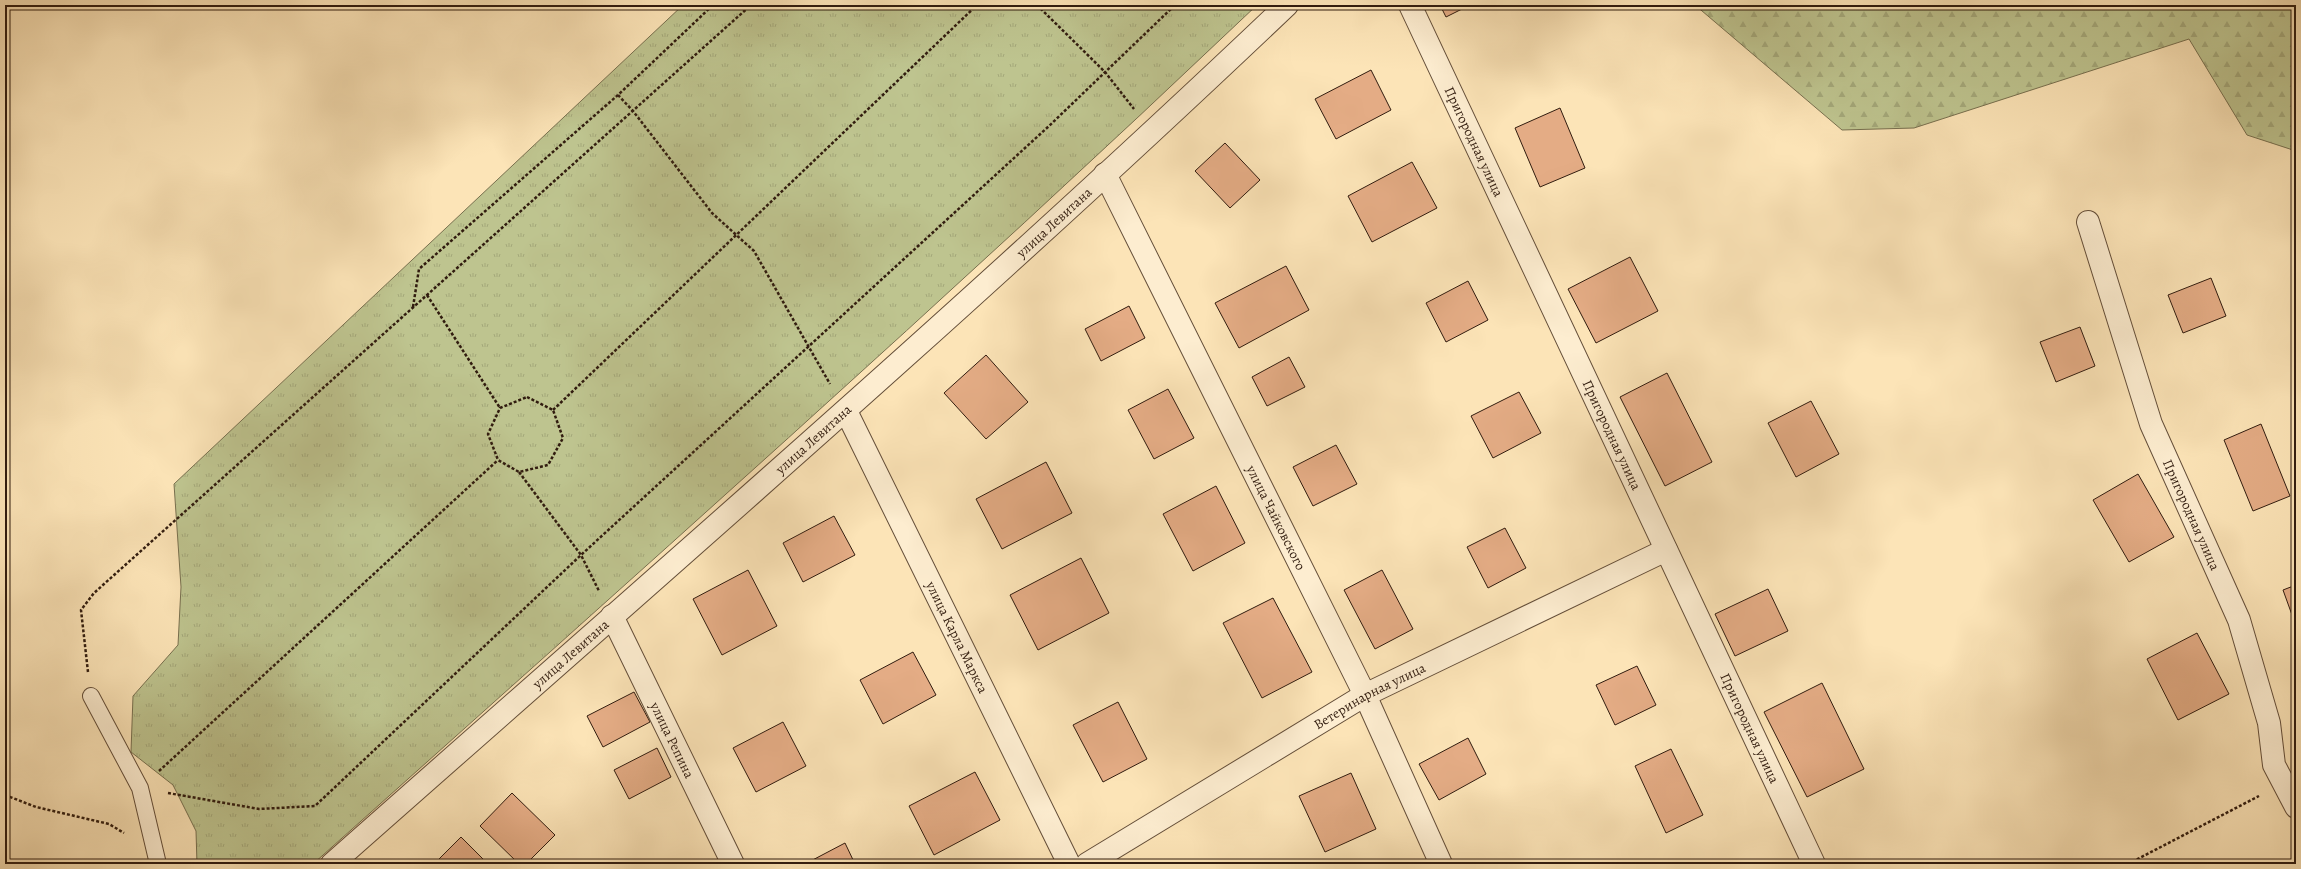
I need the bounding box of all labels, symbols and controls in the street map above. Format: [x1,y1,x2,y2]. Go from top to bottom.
street label: Пригородная улица [1440,83,1509,200]
street label: улица Левитана [1011,182,1096,262]
street label: Пригородная улица [1578,377,1646,494]
street label: улица Левитана [770,400,856,479]
street label: Пригородная улица [2159,456,2225,574]
street label: улица Чайковского [1242,461,1311,573]
street label: улица Карла Маркса [921,577,993,697]
street label: улица Левитана [527,614,613,693]
street label: Ветеринарная улица [1310,658,1429,734]
street label: Пригородная улица [1716,670,1784,787]
street label: улица Репина [645,698,699,782]

